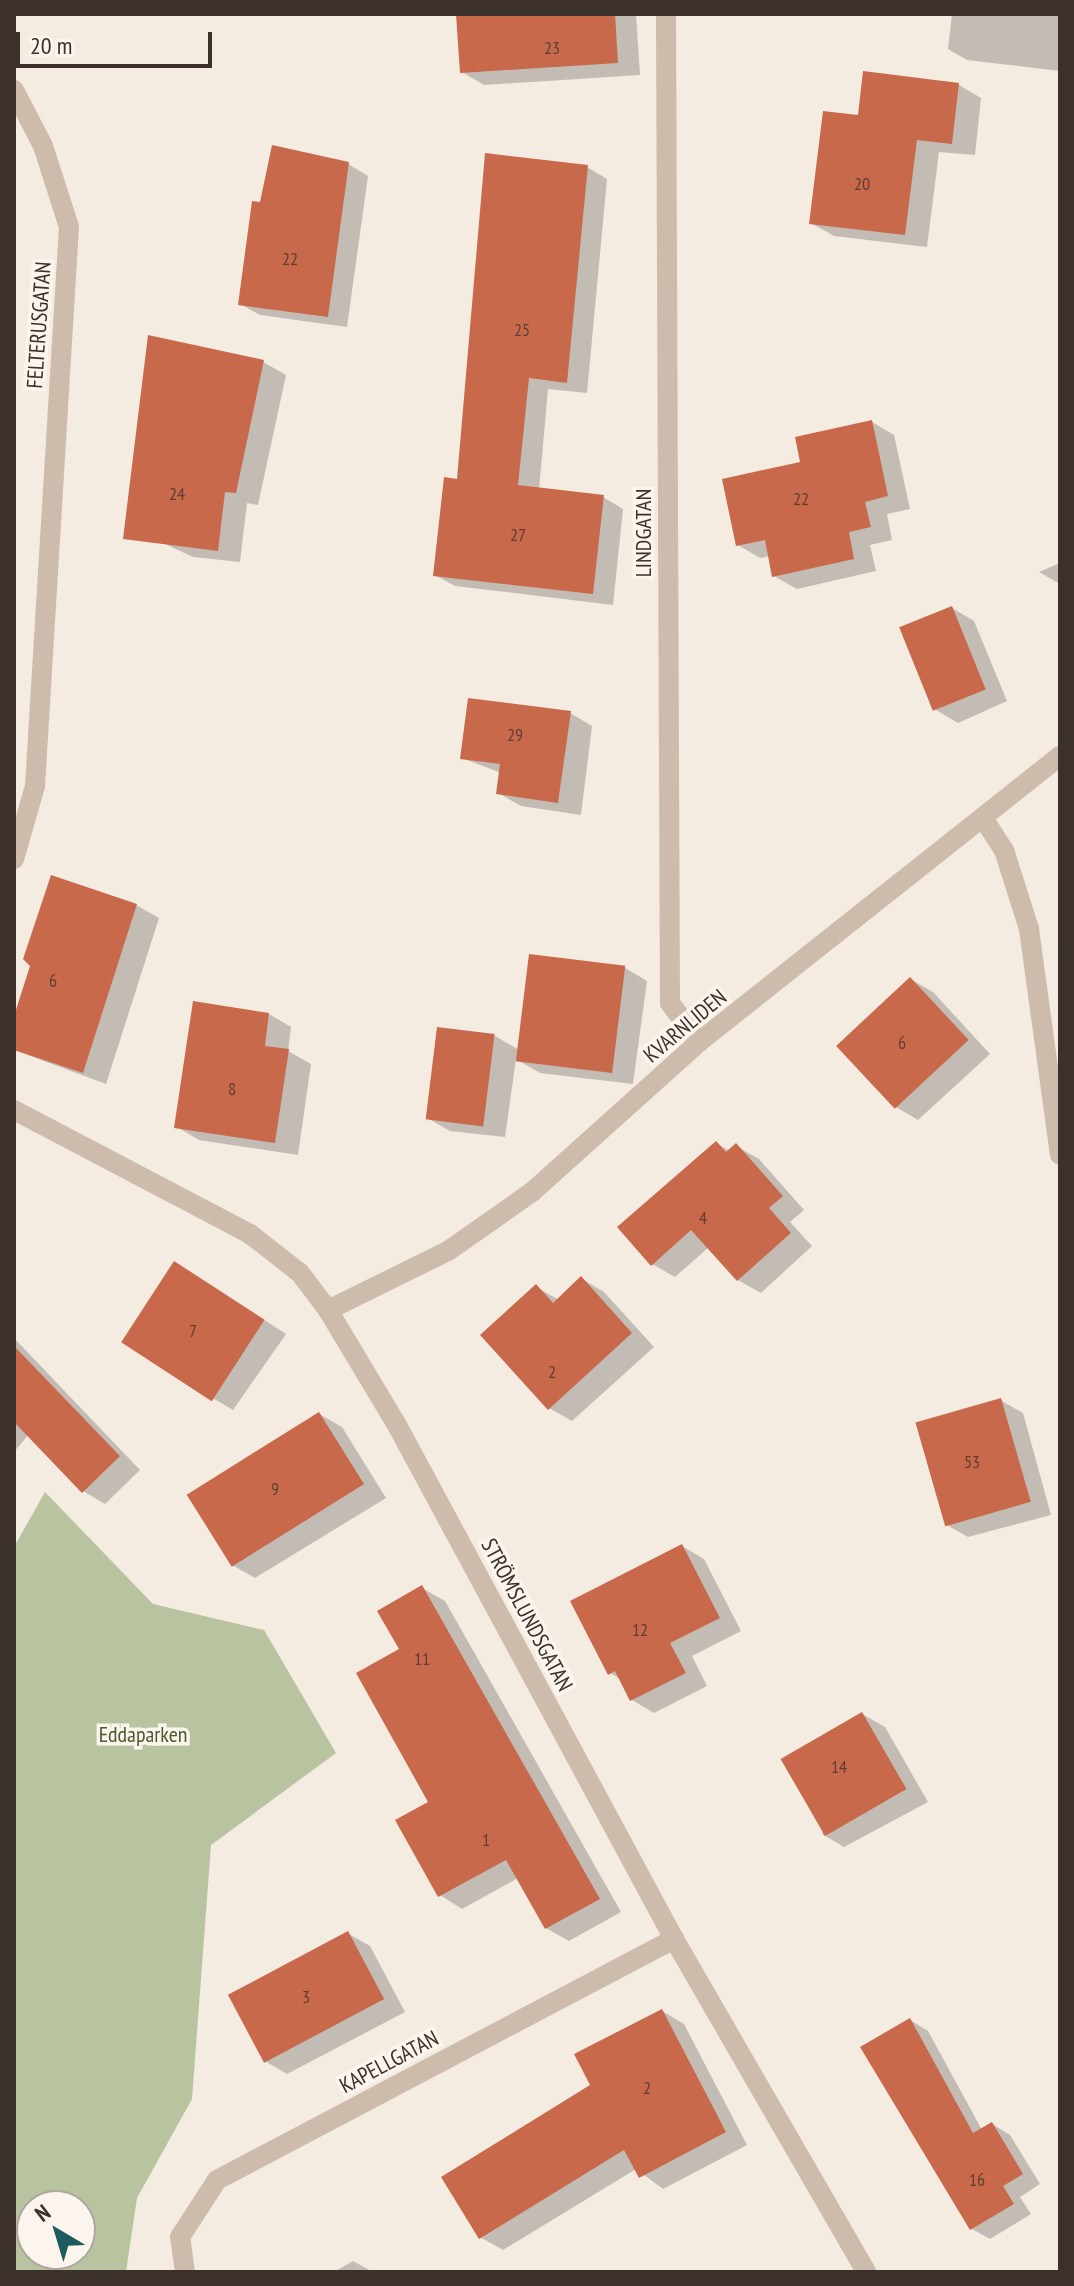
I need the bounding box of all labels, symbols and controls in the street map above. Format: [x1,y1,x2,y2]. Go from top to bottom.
scale bar [20,16,216,66]
text: 20 m [30,30,72,61]
house number: 23 [544,37,560,59]
house number: 20 [854,173,870,195]
house number: 22 [282,248,298,270]
street label: FELTERUSGATAN [21,261,57,389]
house number: 25 [514,319,530,341]
house number: 24 [169,483,185,505]
house number: 22 [793,488,809,510]
street label: LINDGATAN [631,489,657,577]
house number: 27 [510,524,526,546]
house number: 29 [507,724,523,746]
house number: 6 [49,970,57,992]
street label: KVARNLIDEN [638,984,732,1068]
house number: 6 [898,1032,906,1054]
house number: 8 [228,1078,236,1100]
house number: 4 [699,1207,707,1229]
house number: 7 [189,1320,197,1342]
house number: 2 [548,1361,556,1383]
house number: 53 [964,1451,980,1473]
house number: 9 [271,1478,279,1500]
street label: STRÖMSLUNDSGATAN [476,1534,578,1696]
house number: 12 [632,1619,648,1641]
house number: 11 [414,1648,430,1670]
park label: Eddaparken [99,1722,187,1748]
house number: 14 [831,1756,847,1778]
house number: 1 [482,1829,490,1851]
house number: 3 [302,1986,310,2008]
street label: KAPELLGATAN [335,2025,443,2099]
house number: 2 [643,2077,651,2099]
house number: 16 [969,2169,985,2191]
north arrow [16,2190,96,2270]
text: N [29,2198,56,2227]

